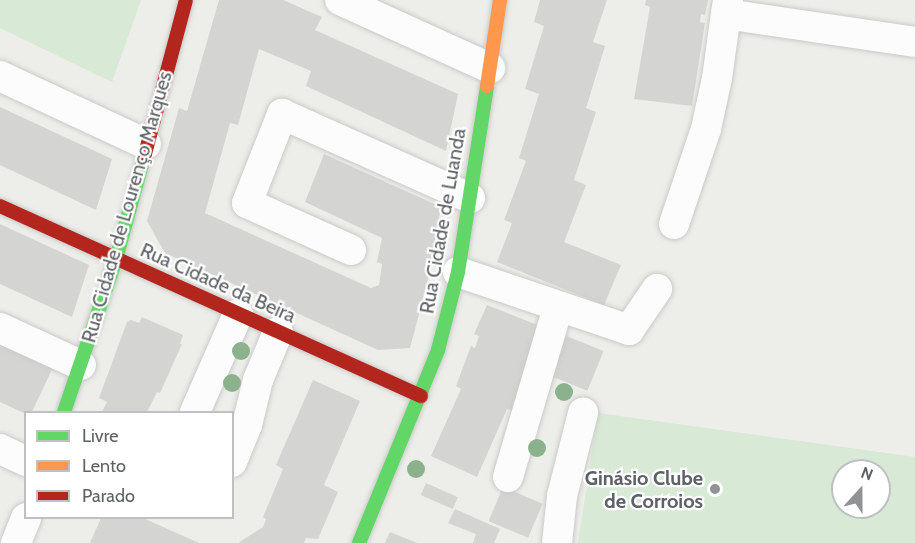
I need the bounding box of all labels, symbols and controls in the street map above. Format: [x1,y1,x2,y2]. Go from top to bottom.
street label: Rua Cidade de Lourenço Marques [77,69,177,345]
street label: Rua Cidade de Luanda [415,126,471,316]
street label: Rua Cidade da Beira [137,238,299,328]
legend [24,411,234,519]
text: Livre [82,425,118,447]
text: Lento [82,455,126,477]
north arrow [831,459,891,519]
text: N [858,463,876,484]
place label: Ginásio Clube de Corroios [585,466,703,513]
marker: Ginásio Clube de Corroios [708,482,722,496]
text: Parado [82,485,135,507]

